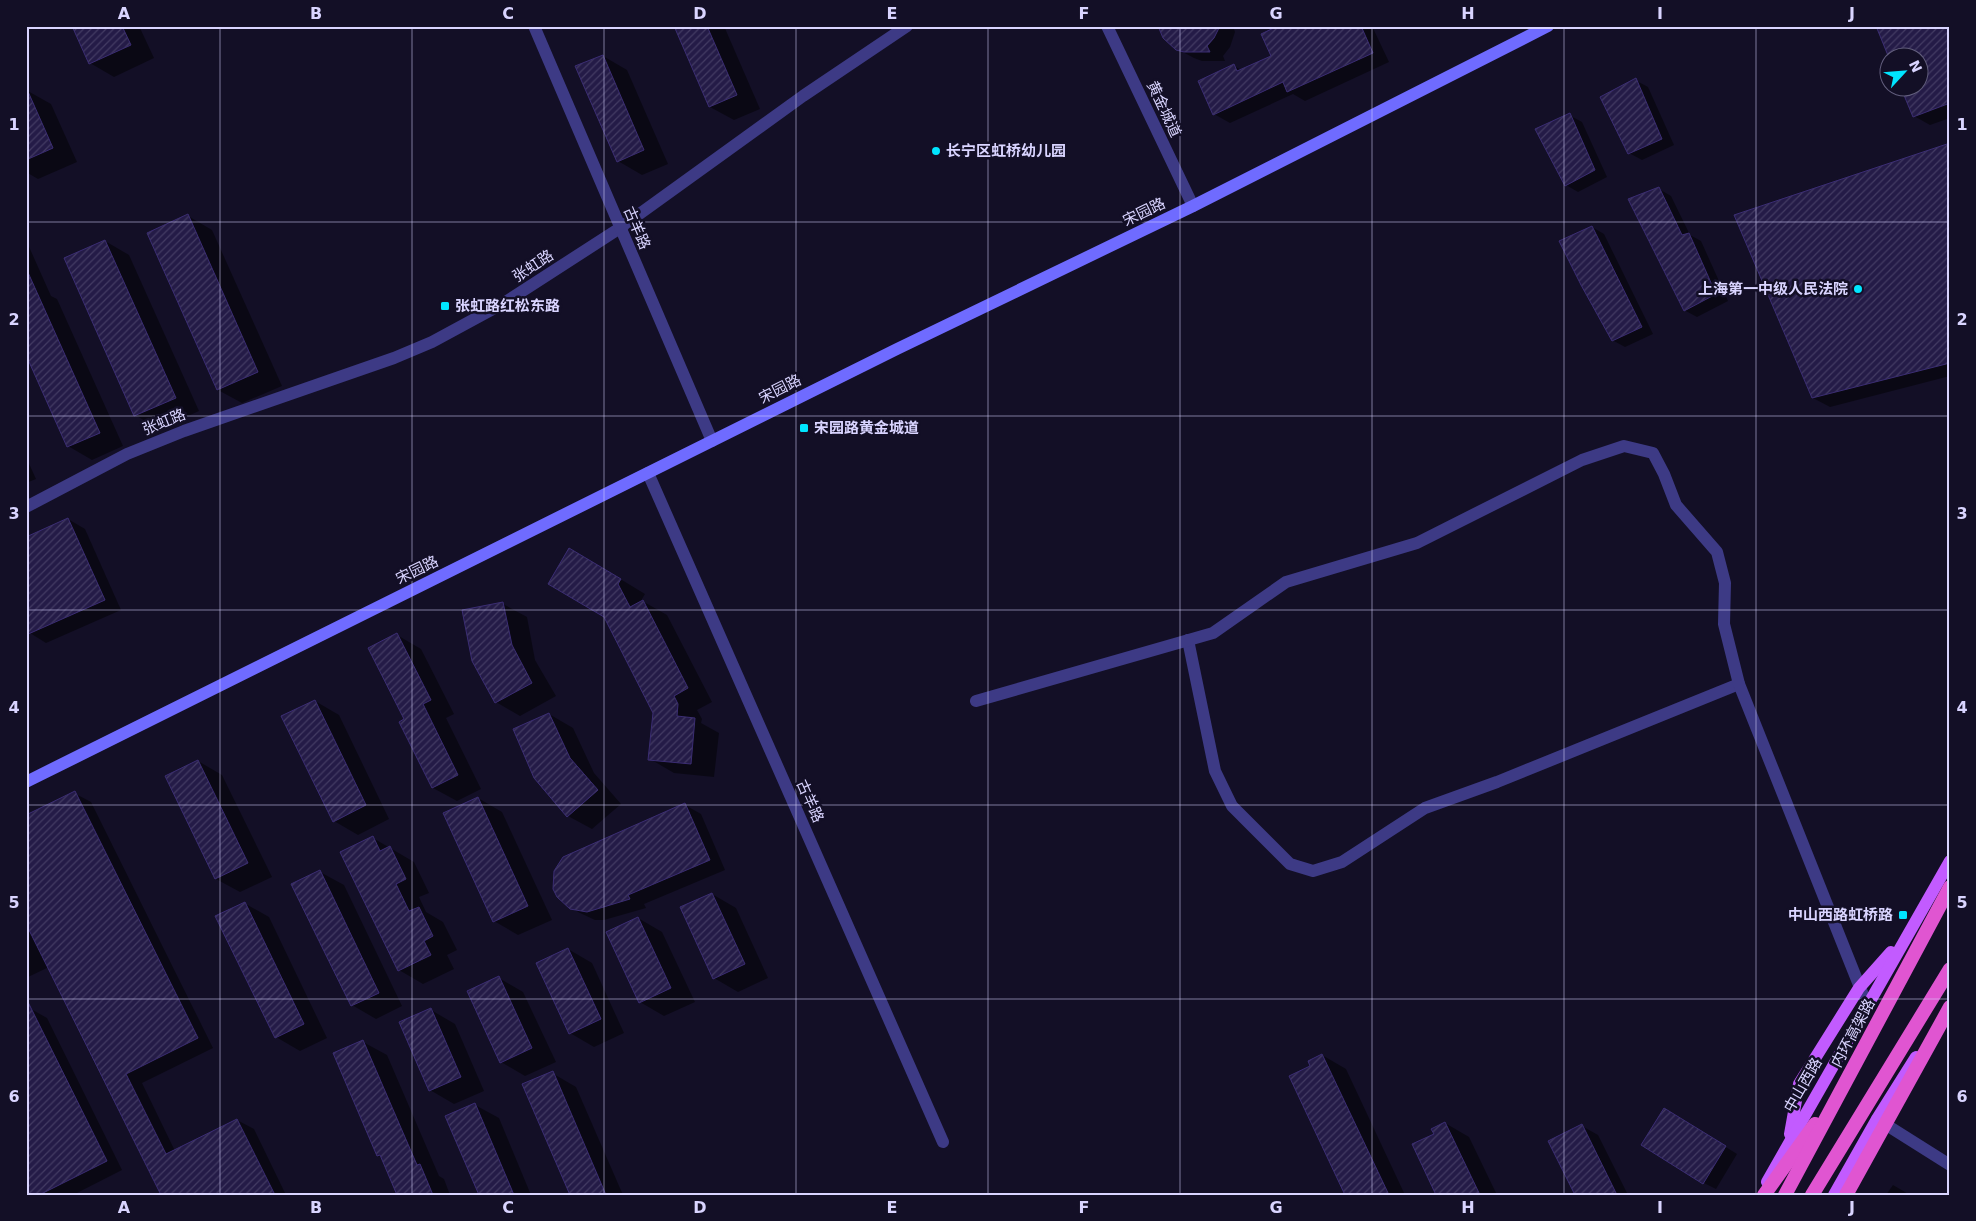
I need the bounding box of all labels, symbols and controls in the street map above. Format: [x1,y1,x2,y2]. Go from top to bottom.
text: A [118,4,131,23]
text: B [310,4,322,23]
text: C [502,4,514,23]
text: D [693,4,707,23]
text: E [887,4,897,23]
text: F [1079,4,1089,23]
text: G [1269,4,1283,23]
text: H [1461,4,1475,23]
text: I [1657,4,1663,23]
text: J [1848,4,1855,23]
north arrow [1878,48,1928,98]
text: N [1906,58,1925,75]
street label: 黄金城道 [1143,78,1185,140]
text: 1 [8,115,20,134]
text: 1 [1956,115,1968,134]
place label: 长宁区虹桥幼儿园 [946,142,1066,160]
marker: 长宁区虹桥幼儿园 [930,145,942,157]
street label: 宋园路 [1120,194,1168,230]
street label: 古羊路 [620,204,654,252]
street label: 张虹路 [509,246,557,286]
place label: 上海第一中级人民法院 [1698,280,1848,298]
marker: 上海第一中级人民法院 [1852,283,1864,295]
place label: 张虹路红松东路 [455,297,560,315]
marker: 张虹路红松东路 [439,300,451,312]
text: 2 [8,310,20,329]
text: 2 [1956,310,1968,329]
street label: 宋园路 [756,371,804,407]
street label: 张虹路 [140,405,188,439]
place label: 宋园路黄金城道 [814,419,919,437]
marker: 宋园路黄金城道 [798,422,810,434]
text: 3 [8,504,20,523]
text: 3 [1956,504,1968,523]
street label: 宋园路 [393,552,441,588]
text: 4 [8,698,20,717]
text: 4 [1956,698,1968,717]
street label: 古羊路 [793,777,827,825]
text: 5 [8,893,20,912]
text: 5 [1956,893,1968,912]
place label: 中山西路虹桥路 [1788,906,1893,924]
marker: 中山西路虹桥路 [1897,909,1909,921]
street label: 内环高架路 [1827,996,1879,1070]
street label: 中山西路 [1780,1055,1826,1115]
text: 6 [8,1087,20,1106]
text: 6 [1956,1087,1968,1106]
text: A [118,1198,131,1217]
text: B [310,1198,322,1217]
text: C [502,1198,514,1217]
text: D [693,1198,707,1217]
text: E [887,1198,897,1217]
text: F [1079,1198,1089,1217]
text: G [1269,1198,1283,1217]
text: H [1461,1198,1475,1217]
text: I [1657,1198,1663,1217]
text: J [1848,1198,1855,1217]

